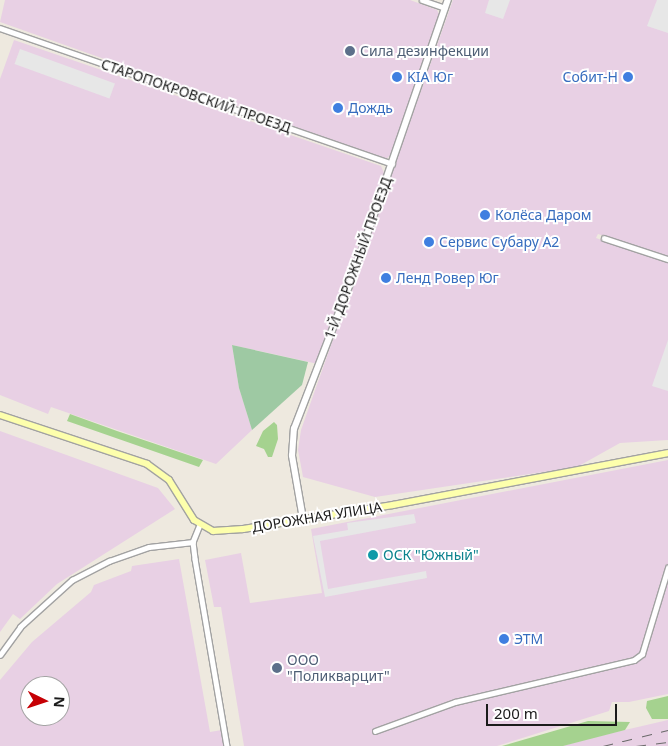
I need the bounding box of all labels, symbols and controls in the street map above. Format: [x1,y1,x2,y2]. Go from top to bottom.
place label: Сила дезинфекции [360,43,489,59]
marker: Сила дезинфекции [344,45,356,57]
street label: СТАРОПОКРОВСКИЙ ПРОЕЗД [99,56,293,136]
place label: KIA Юг [407,69,453,85]
place label: Собит-Н [563,69,618,85]
marker: KIA Юг [391,71,403,83]
marker: Собит-Н [622,71,634,83]
place label: Дождь [348,100,393,116]
marker: Дождь [332,102,344,114]
street label: 1-Й ДОРОЖНЫЙ ПРОЕЗД [321,175,395,341]
place label: Колёса Даром [495,207,592,223]
marker: Колёса Даром [479,209,491,221]
place label: Сервис Субару А2 [439,234,559,250]
marker: Сервис Субару А2 [423,236,435,248]
place label: Ленд Ровер Юг [396,270,499,286]
marker: Ленд Ровер Юг [380,272,392,284]
street label: ДОРОЖНАЯ УЛИЦА [251,498,383,536]
place label: ОСК "Южный" [383,547,479,563]
marker: ОСК "Южный" [367,549,379,561]
place label: ЭТМ [514,631,543,647]
marker: ЭТМ [498,633,510,645]
place label: ООО "Поликварцит" [287,652,390,684]
marker: ООО "Поликварцит" [271,662,283,674]
north arrow [20,676,70,726]
scale bar [488,694,619,726]
text: N [50,696,69,708]
text: 200 m [494,703,538,723]

